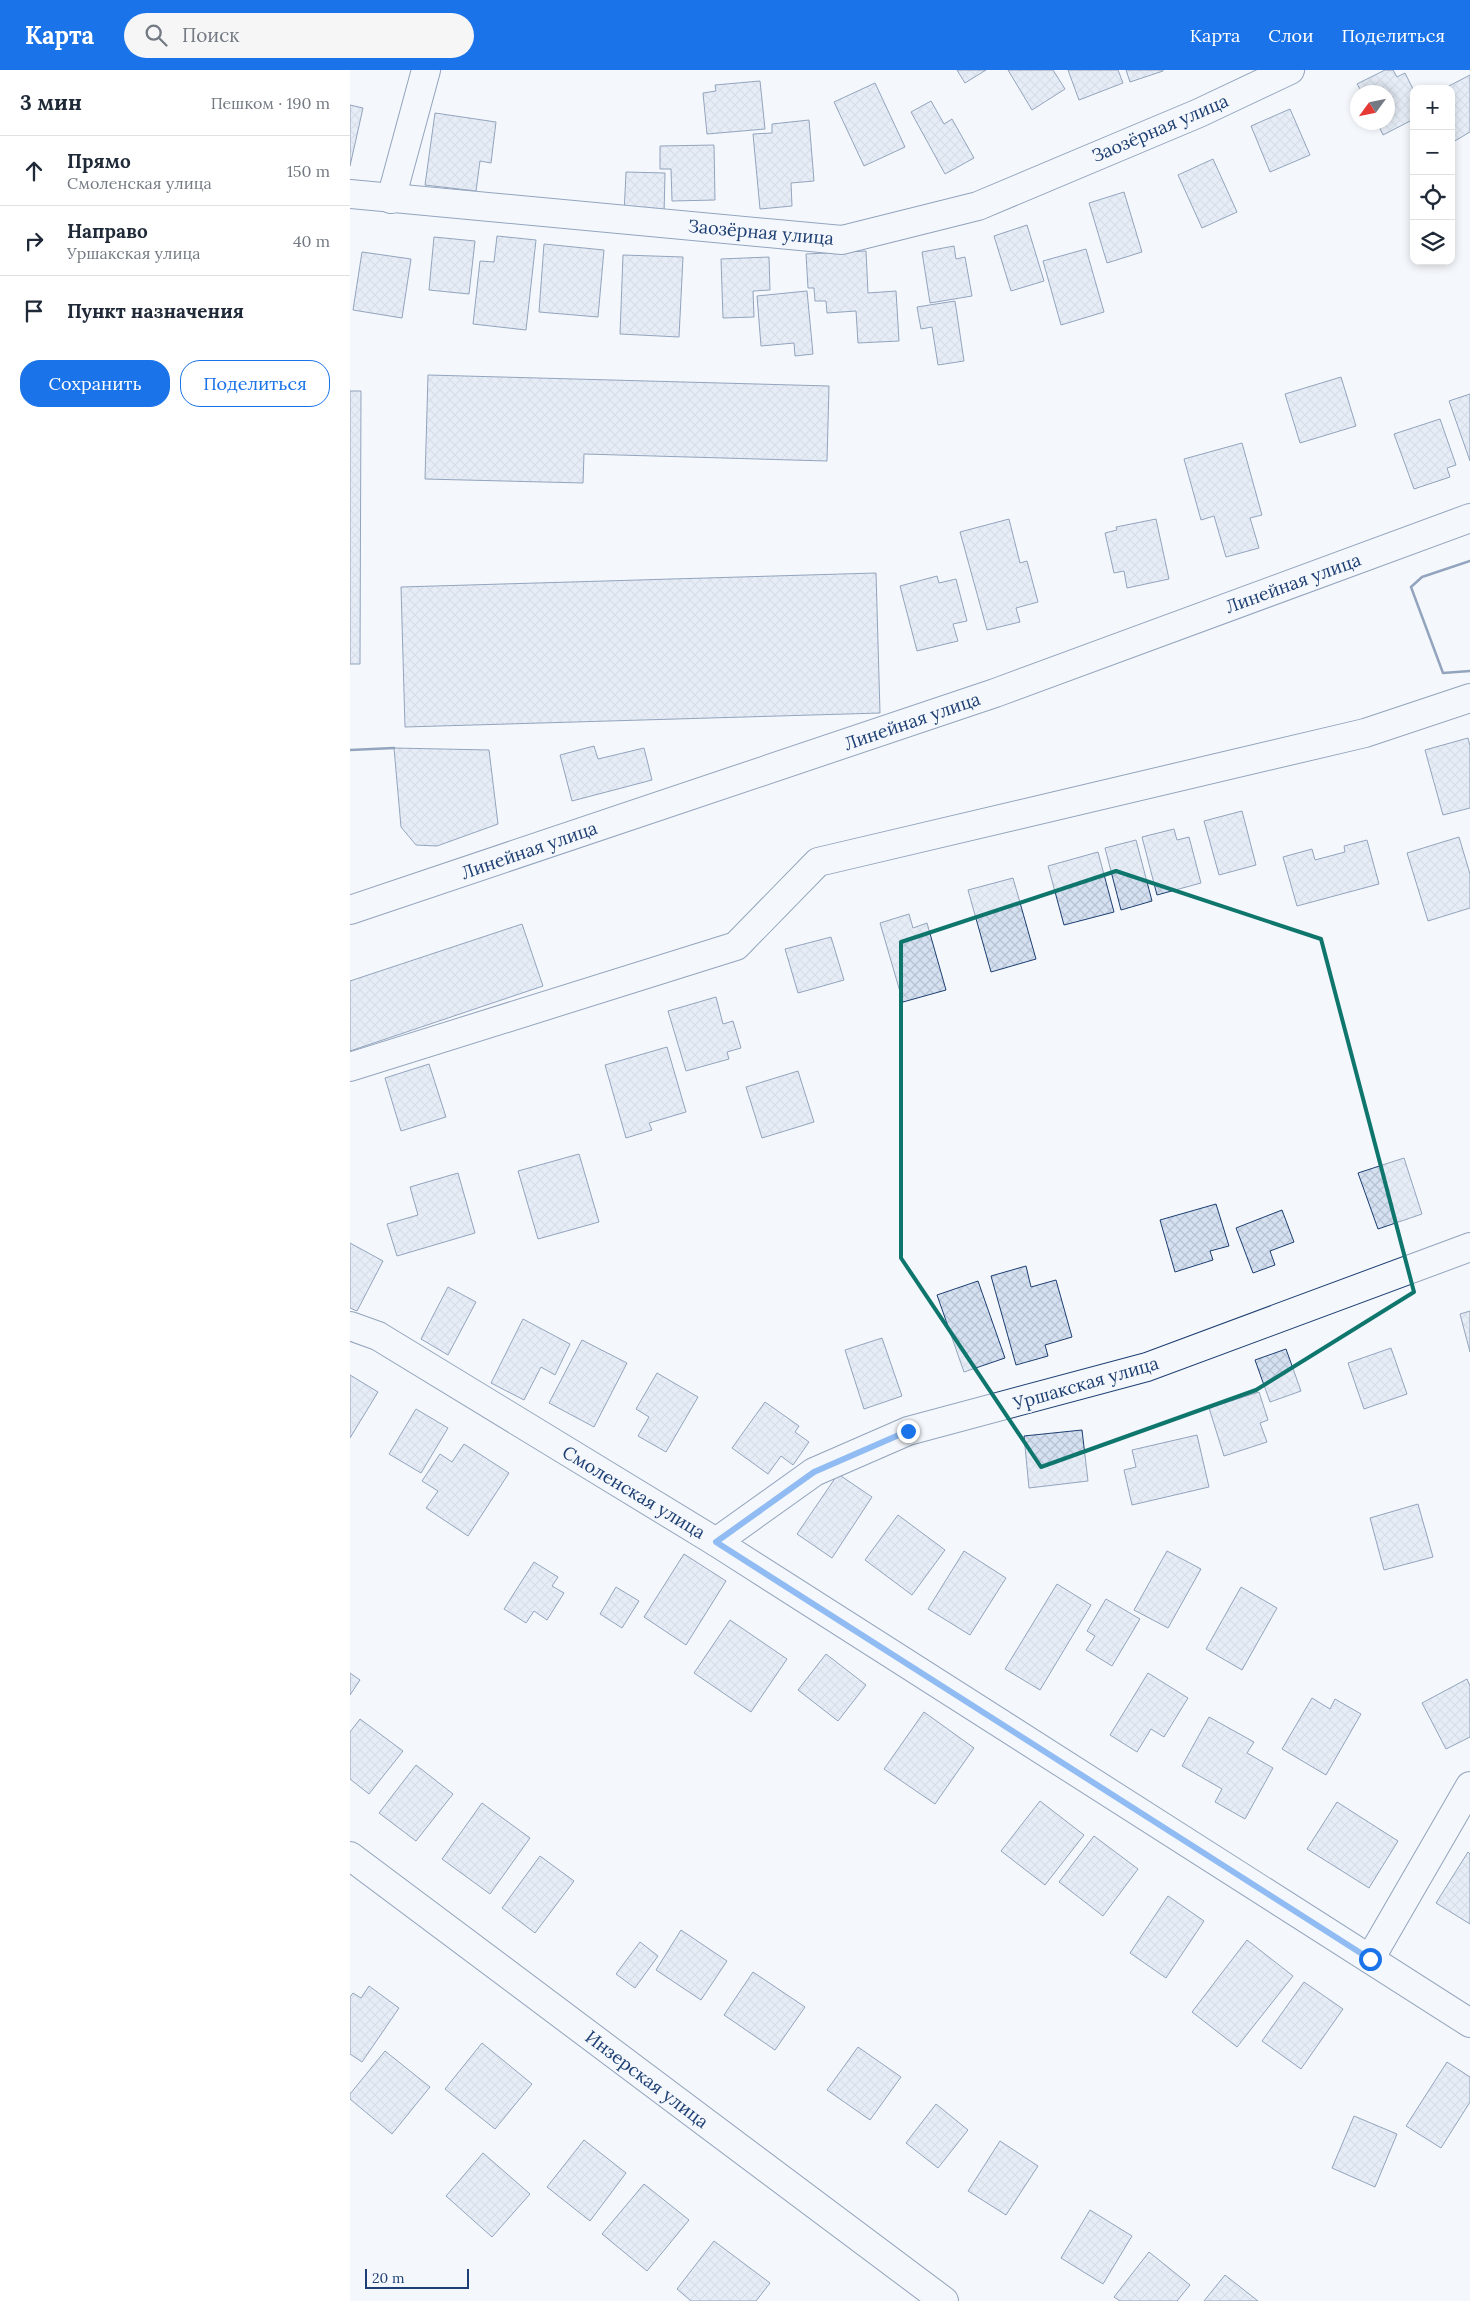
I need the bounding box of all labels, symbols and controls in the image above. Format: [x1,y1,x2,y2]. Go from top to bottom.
search box [124,13,474,58]
text: Карта [25,20,94,51]
icon: search [142,21,170,49]
text: Поиск [182,23,240,47]
text: Карта [1190,24,1240,47]
text: Слои [1268,24,1313,47]
text: Поделиться [1341,24,1445,47]
north arrow [1350,85,1395,130]
map controls [1410,85,1455,265]
button: + [1410,85,1455,130]
text: 3 мин [20,89,82,116]
street label: Заозёрная улица [1088,89,1232,167]
text: Пешком · 190 m [211,93,330,113]
button: − [1410,130,1455,175]
text: Прямо [67,149,131,173]
icon: ahead [20,157,48,185]
text: 150 m [287,161,330,181]
text: Смоленская улица [67,173,212,193]
button: locate [1410,175,1455,220]
street label: Заозёрная улица [687,214,835,250]
text: Направо [67,219,148,243]
button: layers [1410,220,1455,265]
icon: right [20,227,48,255]
text: 40 m [293,231,330,251]
text: Уршакская улица [67,243,201,263]
icon: arrive [20,297,48,325]
text: Пункт назначения [67,299,244,323]
button: Сохранить [20,360,170,407]
button: Поделиться [180,360,330,407]
street label: Линейная улица [1222,548,1364,618]
street label: Линейная улица [841,687,983,755]
street label: Линейная улица [458,816,600,884]
street label: Уршакская улица [1010,1351,1161,1415]
route end [897,1420,920,1443]
street label: Смоленская улица [558,1440,710,1544]
route start [1359,1948,1382,1971]
street label: Инзерская улица [581,2025,713,2133]
scale bar [365,2266,469,2289]
text: 20 m [372,2269,404,2287]

